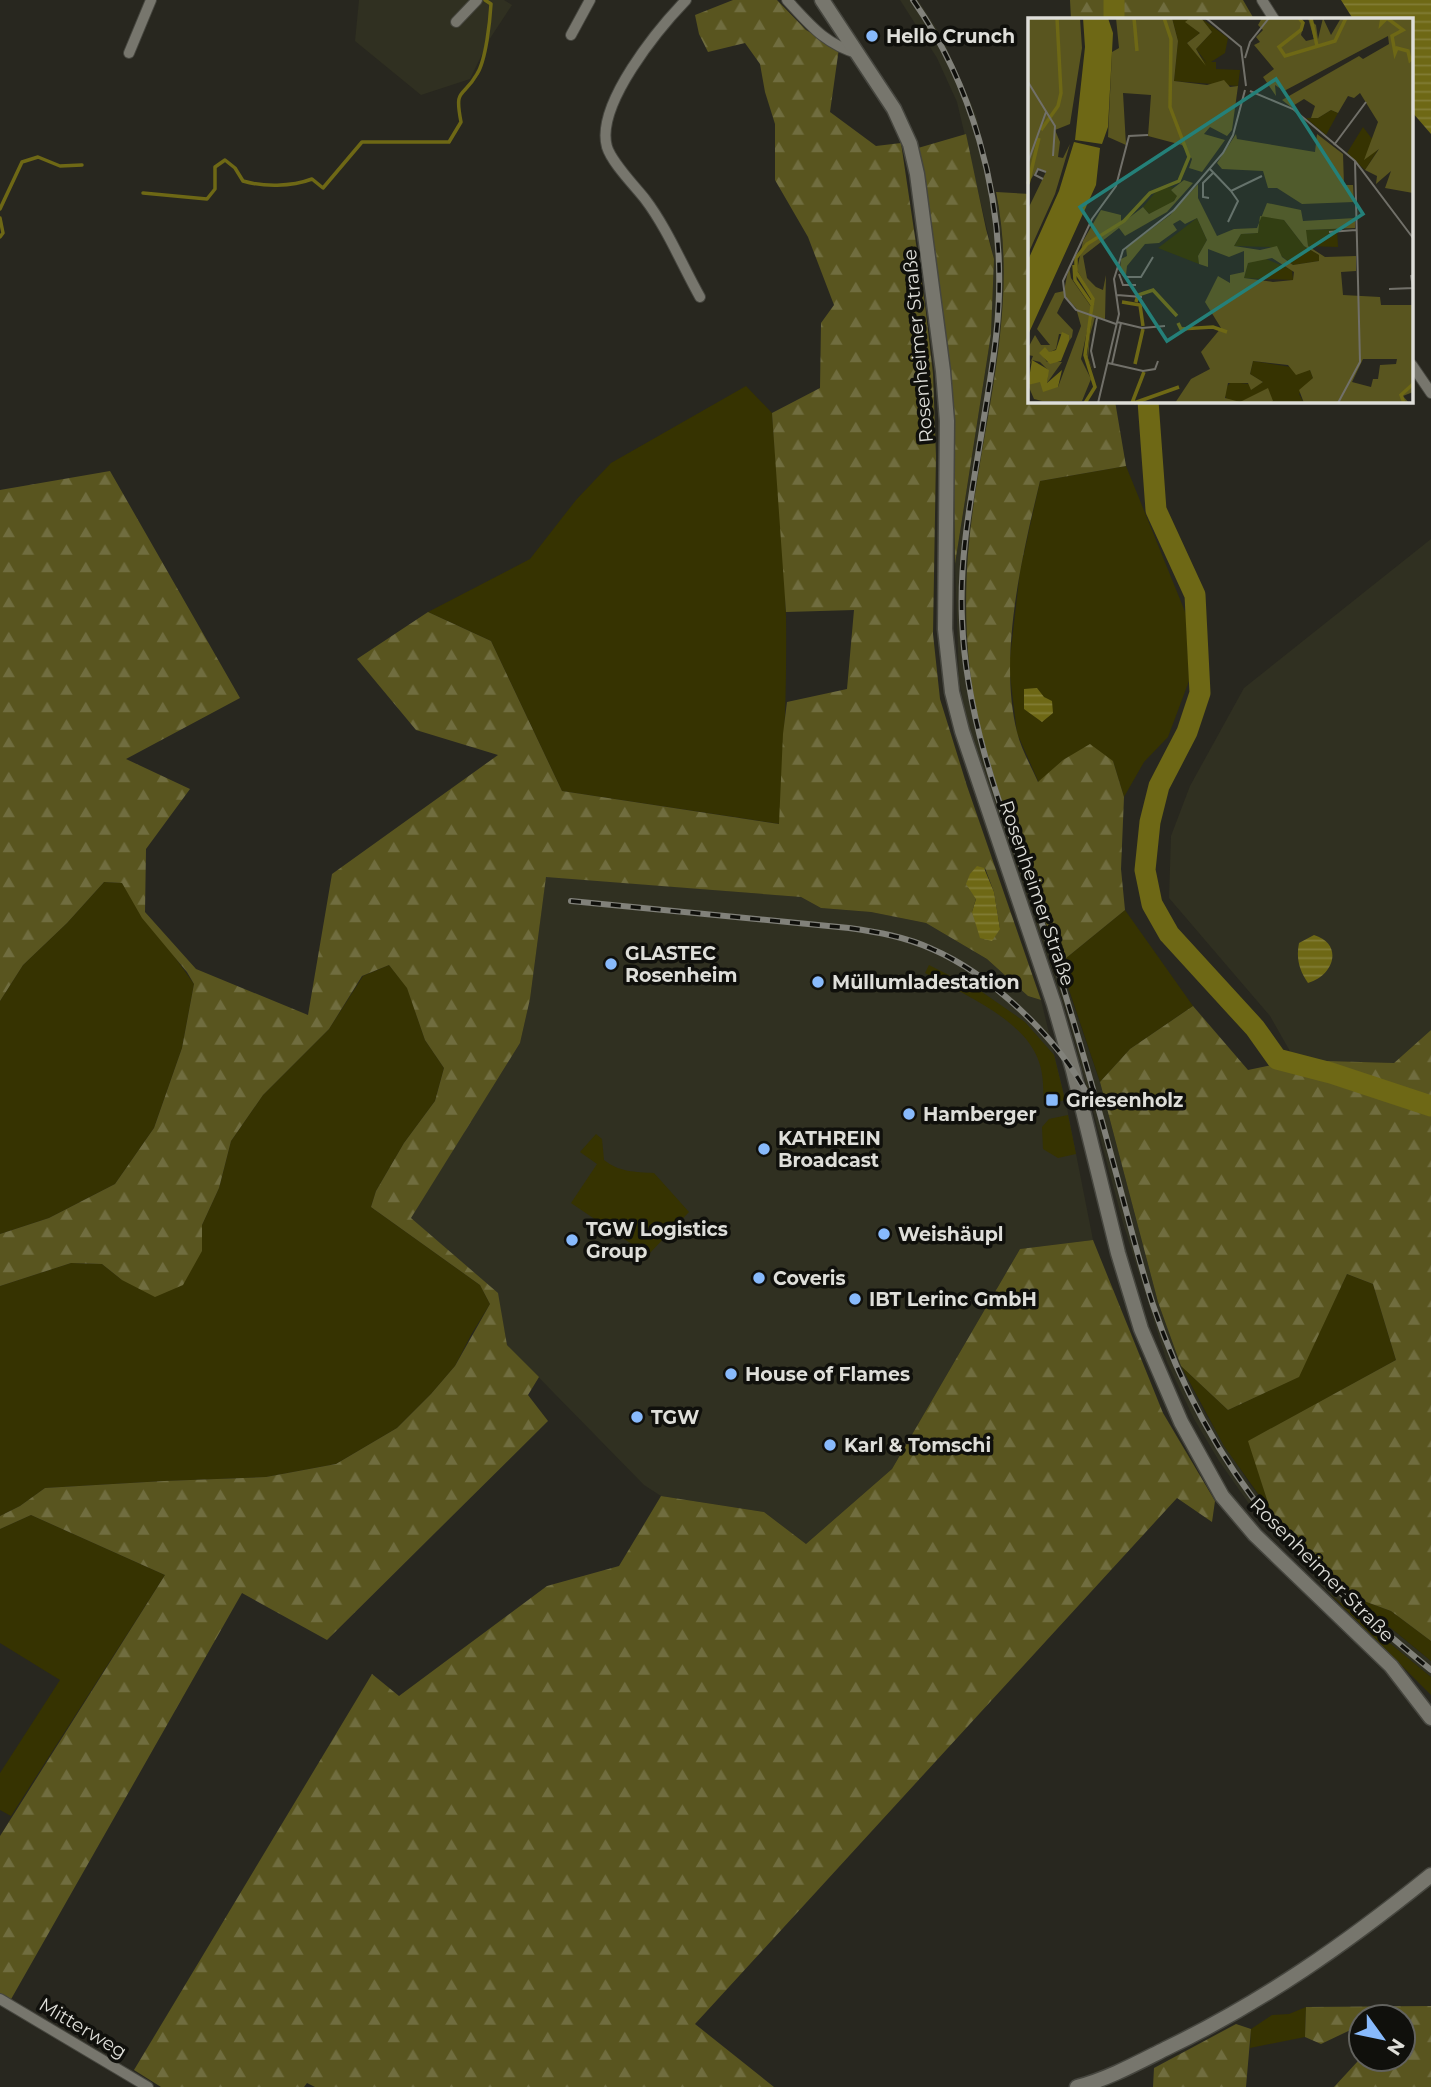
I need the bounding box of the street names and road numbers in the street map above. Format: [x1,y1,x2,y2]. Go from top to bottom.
street label: Rosenheimer Straße [898,248,938,444]
street label: Rosenheimer Straße [994,797,1080,989]
street label: Rosenheimer Straße [1245,1493,1399,1647]
street label: Mitterweg [35,1993,131,2063]

